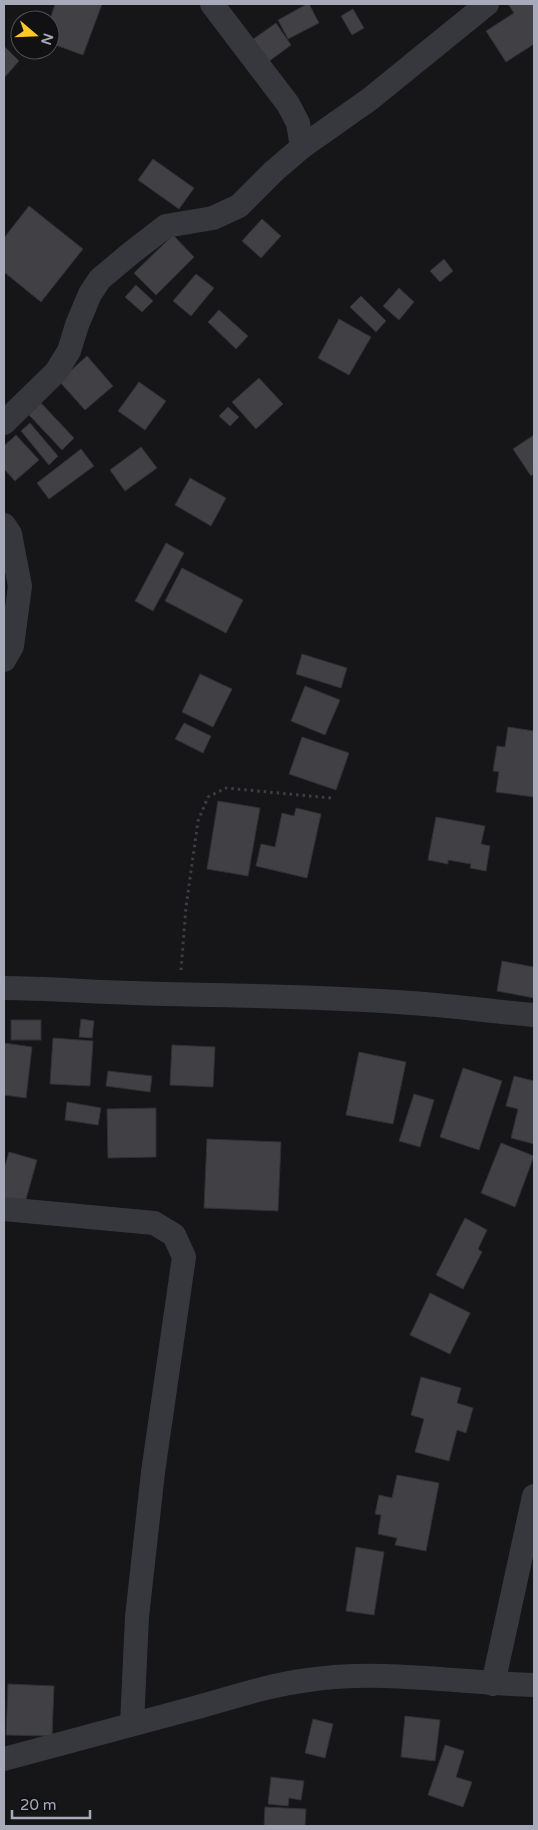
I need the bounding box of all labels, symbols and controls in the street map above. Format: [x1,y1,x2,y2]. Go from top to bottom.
north arrow [10,10,60,60]
text: N [37,31,57,47]
scale bar [12,1788,90,1820]
text: 20 m [20,1796,57,1814]

